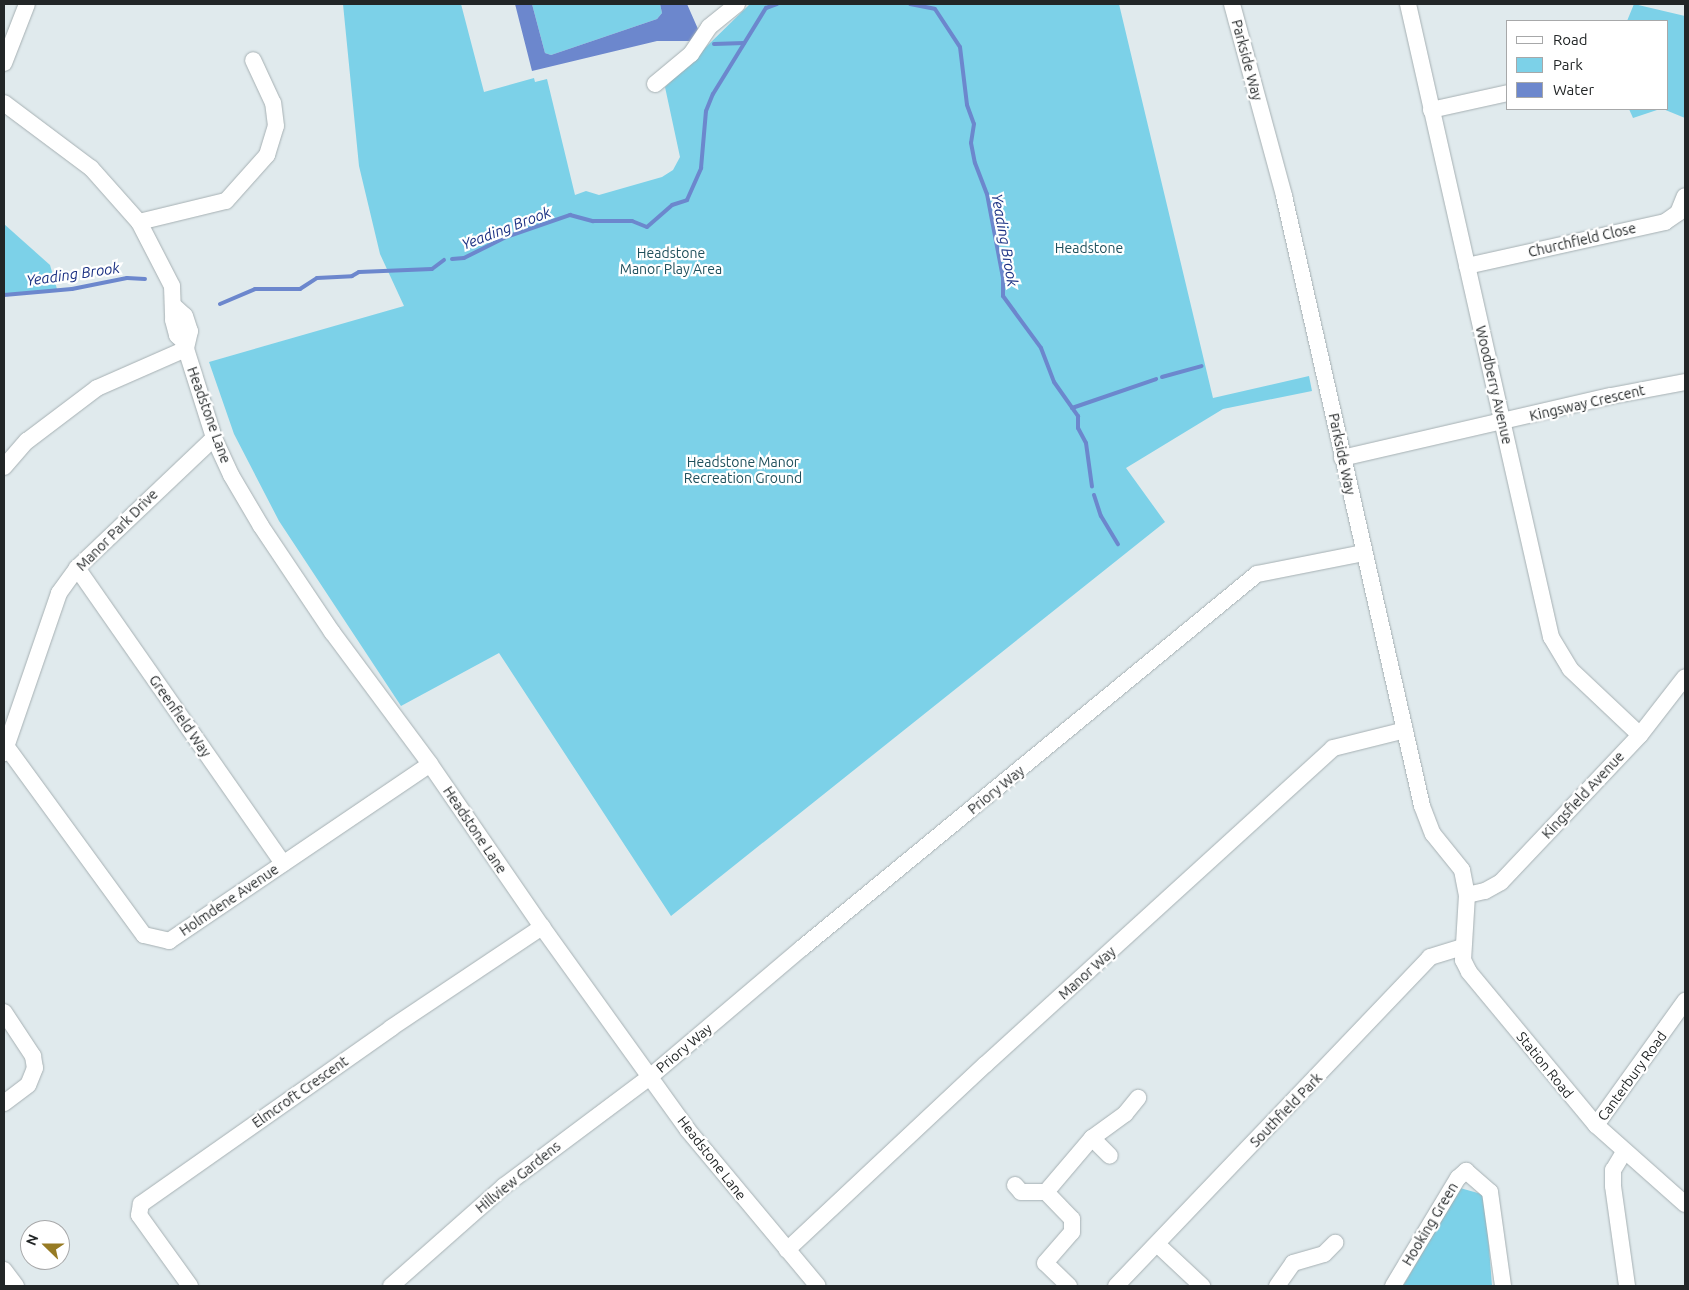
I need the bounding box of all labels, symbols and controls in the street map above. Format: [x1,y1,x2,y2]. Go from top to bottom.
street label: Parkside Way [1228,18,1266,102]
legend [1506,20,1669,110]
text: Road [1553,31,1588,48]
text: Park [1553,56,1583,73]
text: Water [1553,81,1594,98]
water label: Yeading Brook [988,192,1022,288]
water label: Yeading Brook [459,203,553,253]
street label: Churchfield Close [1526,219,1638,261]
park label: Headstone [1055,240,1123,256]
park label: Headstone Manor Play Area [620,245,722,278]
water label: Yeading Brook [25,259,121,289]
street label: Woodberry Avenue [1472,324,1516,446]
street label: Headstone Lane [184,364,234,466]
street label: Kingsway Crescent [1528,382,1646,424]
street label: Parkside Way [1325,412,1359,496]
park label: Headstone Manor Recreation Ground [684,454,802,487]
street label: Manor Park Drive [73,486,161,574]
street label: Greenfield Way [146,672,214,760]
street label: Kingsfield Avenue [1538,748,1628,842]
street label: Priory Way [965,762,1027,818]
street label: Headstone Lane [440,783,510,877]
street label: Holmdene Avenue [176,861,282,939]
street label: Manor Way [1055,943,1119,1003]
street label: Priory Way [653,1020,715,1076]
street label: Station Road [1513,1028,1577,1102]
street label: Canterbury Road [1594,1028,1670,1124]
street label: Elmcroft Crescent [249,1053,351,1131]
street label: Southfield Park [1246,1070,1326,1150]
street label: Headstone Lane [674,1113,750,1203]
street label: Hillview Gardens [472,1138,564,1216]
street label: Hooking Green [1399,1179,1461,1269]
north arrow [20,1220,70,1270]
text: N [23,1232,41,1248]

